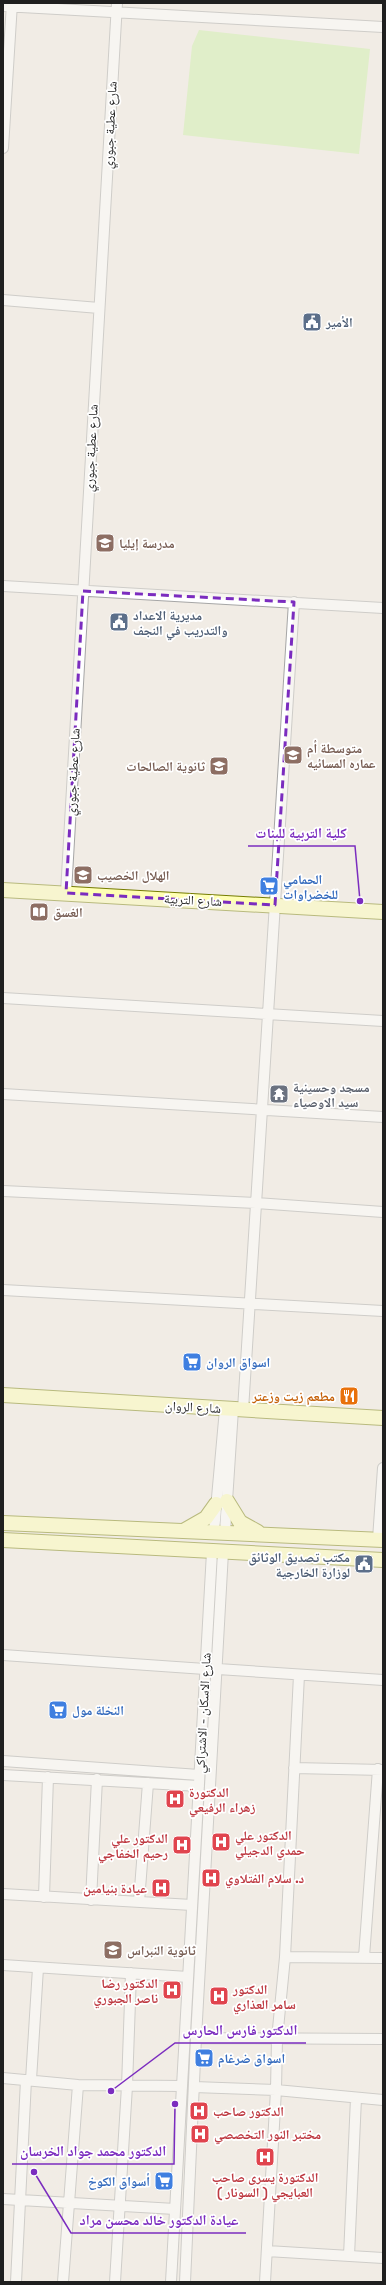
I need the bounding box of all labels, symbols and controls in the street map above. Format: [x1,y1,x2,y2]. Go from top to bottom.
street label: شارع عطية جبوري [99,81,123,169]
public building icon: الأمير [301,311,323,333]
place label: الأمير [325,314,353,331]
street label: شارع عطية جبوري [80,404,104,492]
school or university icon: مدرسة إيليا [94,532,116,554]
place label: مدرسة إيليا [119,535,175,552]
place label: مديرية الاعداد والتدريب في النجف [133,607,228,641]
public building icon: مديرية الاعداد والتدريب في النجف [108,611,130,633]
street label: شارع عطية جبوري [62,728,86,816]
place label: متوسطة أم عماره المسائيه [307,740,376,772]
school or university icon: متوسطة أم عماره المسائيه [282,744,304,766]
school or university icon: ثانوية الصالحات [208,755,230,777]
place label: ثانوية الصالحات [126,758,206,775]
callout: كلية التربية للبنات [248,820,355,846]
text: كلية التربية للبنات [255,824,347,842]
school or university icon: الهلال الخصيب [72,864,94,886]
place label: الهلال الخصيب [97,867,170,884]
place label: الحمامي للخضراوات [283,871,338,903]
supermarket icon: الحمامي للخضراوات [258,875,280,897]
street label: شارع التربية [164,890,222,911]
library icon: الغسق [28,901,50,923]
place label: الغسق [53,904,83,921]
place label: مسجد وحسينية سيد الاوصياء [293,1079,370,1111]
temple icon: مسجد وحسينية سيد الاوصياء [268,1083,290,1105]
supermarket icon: اسواق الروان [181,1351,203,1373]
place label: اسواق الروان [206,1354,270,1371]
restaurant icon: مطعم زيت وزعتر [338,1385,360,1407]
place label: مطعم زيت وزعتر [251,1388,335,1406]
street label: شارع الروان [165,1397,221,1418]
place label: مكتب تصديق الوثائق لوزارة الخارجية [249,1549,350,1581]
public building icon: مكتب تصديق الوثائق لوزارة الخارجية [353,1553,375,1575]
street label: شارع الاسكان - الاشتراكي [191,1652,217,1774]
supermarket icon: النخلة مول [47,1699,69,1721]
place label: النخلة مول [72,1702,124,1719]
place label: الدكتورة زهراء الرفيعي [189,1784,255,1818]
hospital icon: الدكتورة زهراء الرفيعي [164,1788,186,1810]
place label: الدكتور علي حمدي الدجيلي [235,1827,305,1861]
place label: الدكتور علي رحيم الخفاجي [98,1830,168,1864]
hospital icon: الدكتور علي حمدي الدجيلي [210,1831,232,1853]
hospital icon: الدكتور علي رحيم الخفاجي [171,1834,193,1856]
hospital icon: د. سلام الفتلاوي [200,1867,222,1889]
place label: د. سلام الفتلاوي [225,1870,304,1889]
hospital icon: عيادة بنيامين [150,1877,172,1899]
place label: عيادة بنيامين [83,1880,147,1897]
school or university icon: ثانوية النبراس [102,1939,124,1961]
place label: ثانوية النبراس [127,1942,196,1959]
place label: الدكتور رضا ناصر الجبوري [94,1975,158,2009]
hospital icon: الدكتور رضا ناصر الجبوري [161,1979,183,2001]
place label: الدكتور سامر العذاري [232,1981,296,2015]
hospital icon: الدكتور سامر العذاري [208,1985,230,2007]
callout: الدكتور فارس الحارس [175,2017,306,2043]
text: الدكتور فارس الحارس [183,2021,297,2039]
supermarket icon: اسواق ضرغام [193,2047,215,2069]
place label: اسواق ضرغام [218,2050,285,2068]
hospital icon: الدكتور صاحب [188,2100,210,2122]
place label: الدكتور صاحب [213,2103,284,2120]
hospital icon: مختبر النور التخصصي [189,2123,211,2145]
place label: مختبر النور التخصصي [214,2126,321,2145]
callout: الدكتور محمد جواد الخرسان [12,2138,174,2164]
text: الدكتور محمد جواد الخرسان [20,2142,166,2160]
hospital icon: الدكتورة يسرى صاحب العبايجي ( السونار ) [254,2146,276,2168]
place label: الدكتورة يسرى صاحب العبايجي ( السونار ) [212,2169,318,2203]
supermarket icon: أسواق الكوخ [153,2170,175,2192]
place label: أسواق الكوخ [88,2173,150,2190]
callout: عيادة الدكتور خالد محسن مراد [71,2207,246,2233]
text: عيادة الدكتور خالد محسن مراد [80,2211,238,2229]

